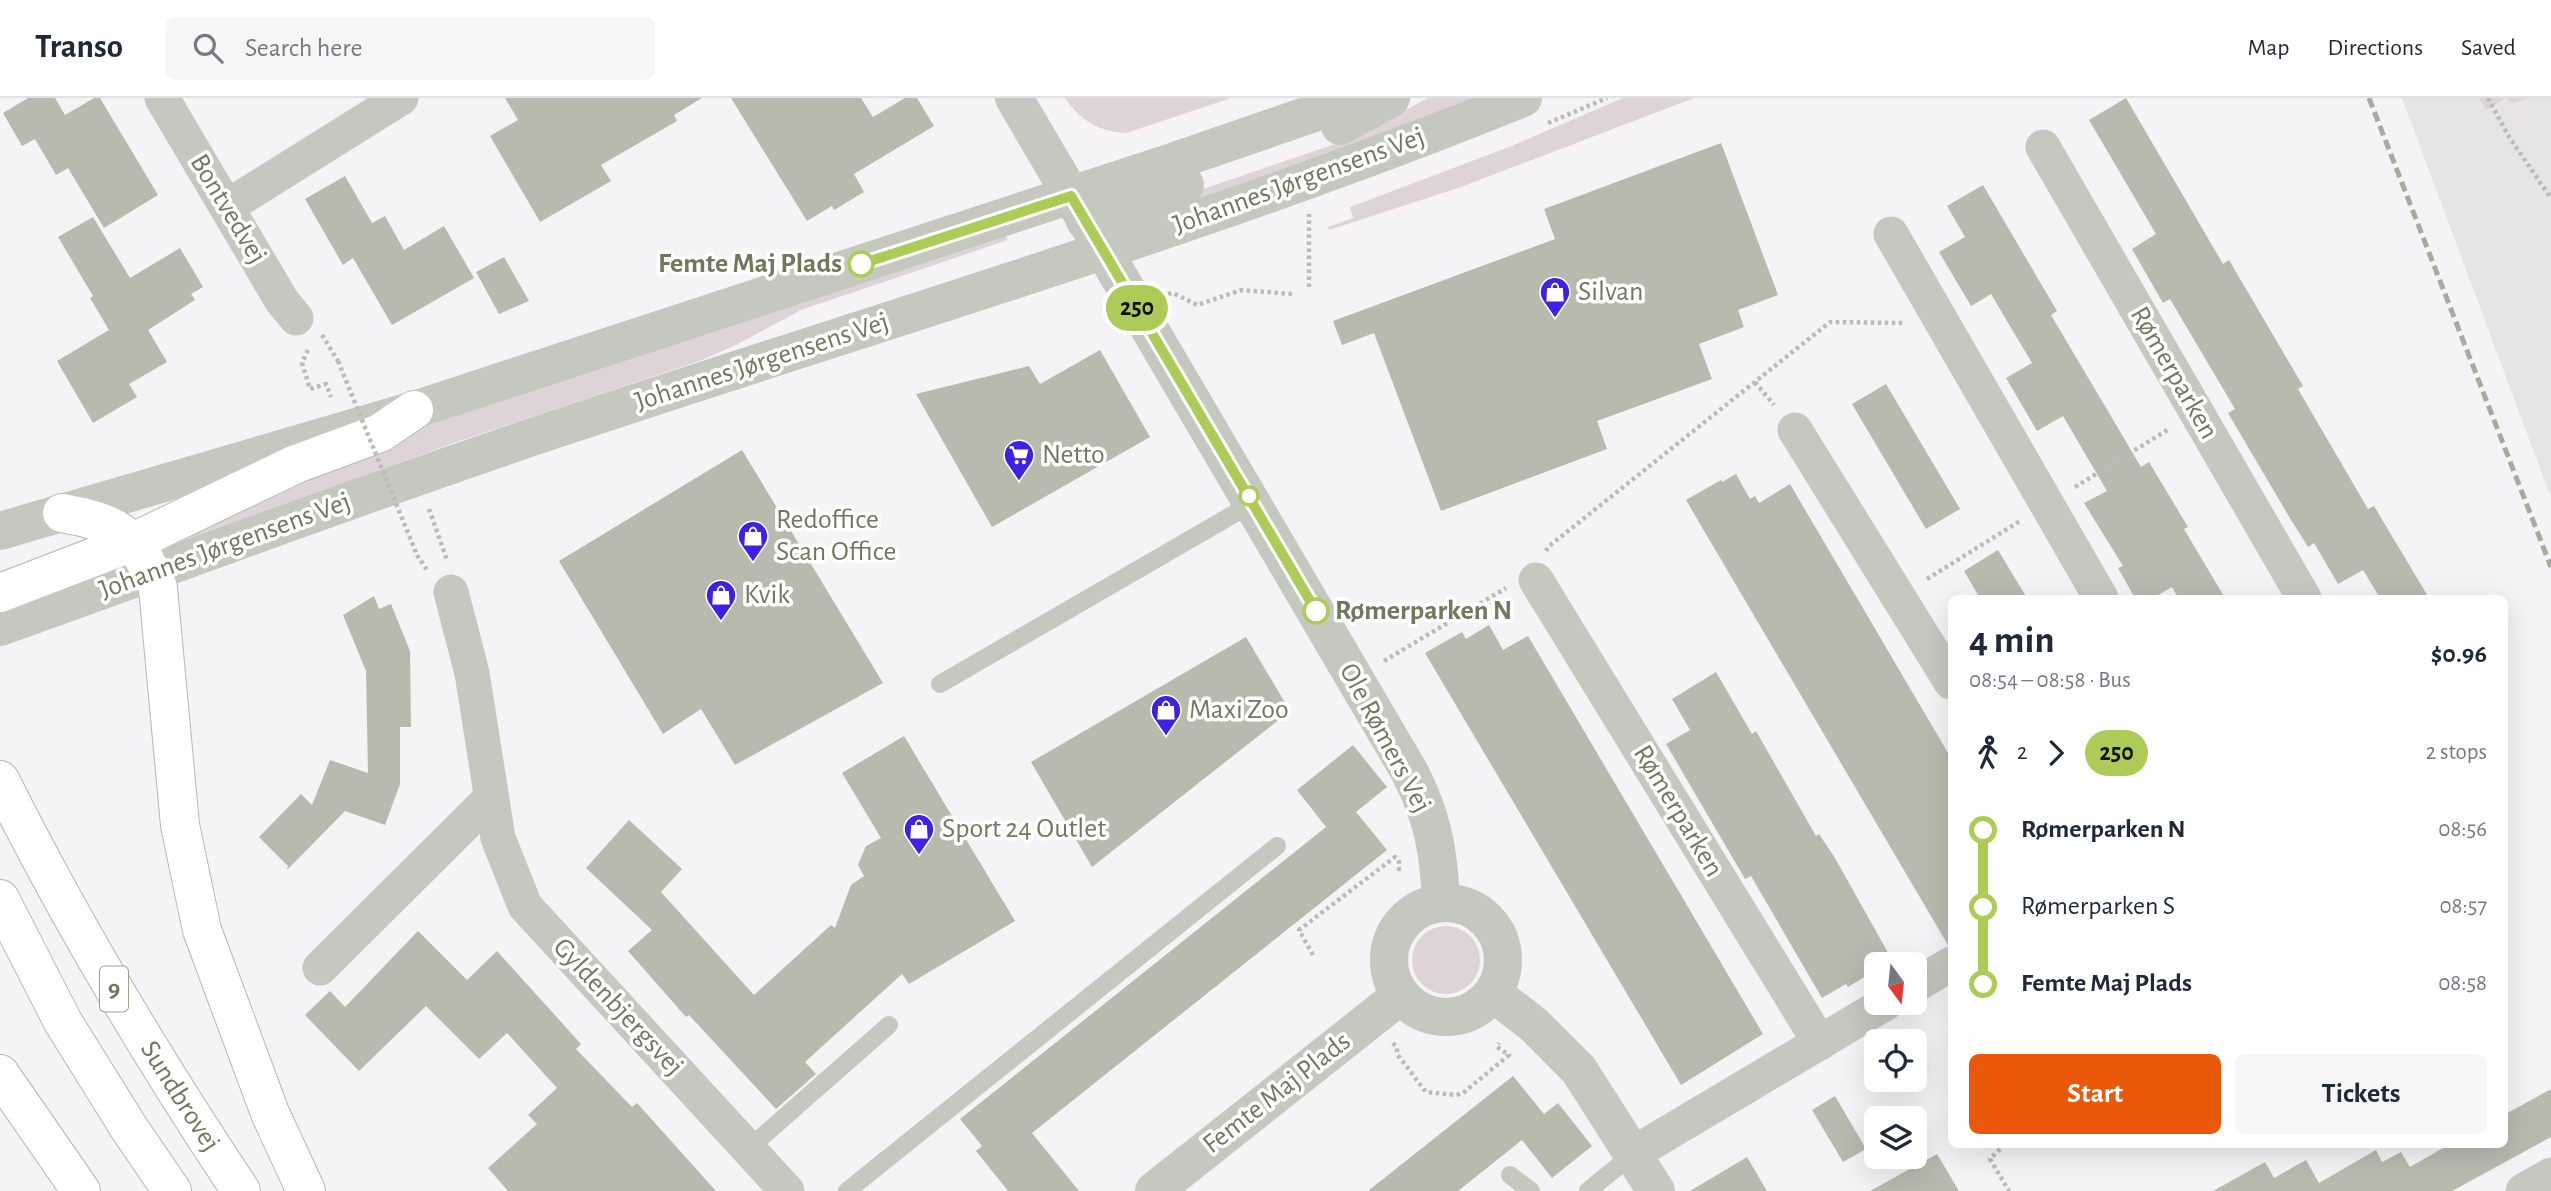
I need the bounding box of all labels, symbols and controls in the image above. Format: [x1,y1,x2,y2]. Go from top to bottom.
search box [165,17,655,80]
icon: search [189,29,227,67]
text: Transo [35,31,123,64]
text: Search here [245,35,363,61]
text: Map [2247,36,2289,60]
text: Directions [2327,36,2423,60]
text: Saved [2461,36,2516,60]
street label: Johannes Jørgensens Vej [1170,123,1428,239]
street label: Bontvedvej [185,149,271,269]
place label: Femte Maj Plads [658,250,842,278]
marker: Femte Maj Plads [848,251,874,277]
shop icon: Silvan [1538,275,1572,319]
place label: Silvan [1578,278,1643,306]
line badge: 250 [1097,285,1177,331]
text: 250 [1120,296,1154,320]
street label: Rømerparken [2125,302,2223,444]
street label: Johannes Jørgensens Vej [632,308,892,416]
supermarket icon: Netto [1002,438,1036,482]
place label: Netto [1042,441,1105,469]
unlabelled marker [1239,486,1259,506]
street label: Johannes Jørgensens Vej [96,488,354,604]
place label: Redoffice Scan Office [776,506,896,566]
shop icon: Redoffice Scan Office [736,519,770,563]
shop icon: Kvik [704,578,738,622]
place label: Kvik [744,581,790,609]
place label: Rømerparken N [1335,597,1512,625]
marker: Rømerparken N [1303,598,1329,624]
text: 4 min [1969,622,2055,660]
text: $0.96 [2431,641,2487,667]
street label: Ole Rømers Vej [1334,659,1436,817]
text: 08:54 – 08:58 · Bus [1969,669,2131,692]
shop icon: Maxi Zoo [1149,693,1183,737]
place label: Maxi Zoo [1189,696,1289,724]
icon: walk [1969,734,2007,772]
icon: forward [2037,734,2075,772]
street label: Rømerparken [1628,740,1728,882]
text: 2 [2017,741,2027,764]
text: 250 [2099,741,2134,765]
text: 2 stops [2426,741,2487,764]
shop icon: Sport 24 Outlet [902,812,936,856]
place label: Sport 24 Outlet [942,815,1106,843]
text: Rømerparken N [2021,816,2186,842]
text: 08:56 [2438,818,2487,841]
text: Rømerparken S [2021,893,2175,919]
text: 08:57 [2439,895,2487,918]
street label: Gyldenbjergsvej [548,933,688,1081]
north arrow [1864,952,1927,1015]
map controls [1864,952,1927,1169]
road number: 9 [100,967,128,1012]
text: Femte Maj Plads [2021,970,2192,996]
text: 08:58 [2438,972,2487,995]
street label: Femte Maj Plads [1198,1027,1356,1159]
button: locate [1864,1029,1927,1092]
street label: Sundbrovej [135,1036,225,1156]
button: Start [1969,1054,2221,1134]
button: Tickets [2235,1054,2487,1134]
button: layers [1864,1106,1927,1169]

